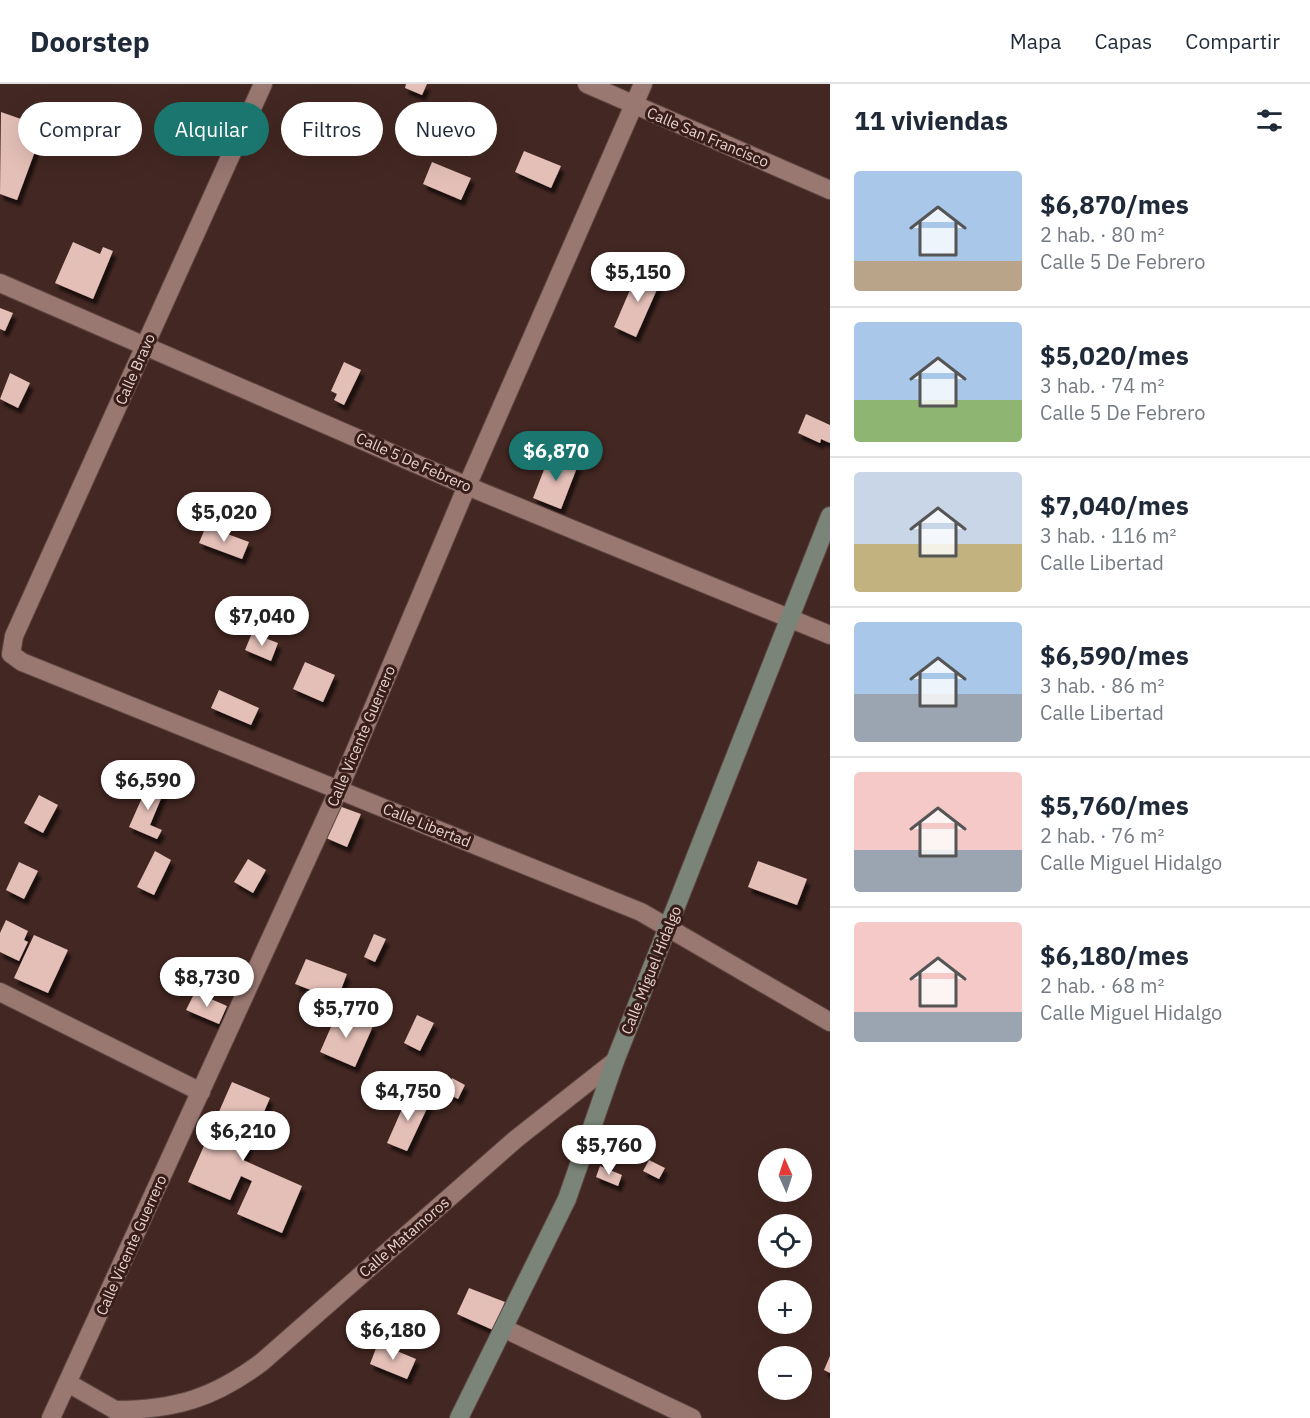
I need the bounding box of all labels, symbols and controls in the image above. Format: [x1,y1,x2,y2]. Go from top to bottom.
text: Doorstep [30,23,150,60]
text: Mapa [1010,27,1061,55]
text: Capas [1094,27,1152,55]
text: Compartir [1185,27,1280,55]
chip: Comprar [18,102,142,156]
chip: Alquilar [154,102,269,156]
chip: Filtros [281,102,383,156]
chip: Nuevo [395,102,497,156]
street label: Calle San Francisco [644,103,772,171]
text: 11 viviendas [854,103,1008,137]
icon: filters [1253,104,1286,137]
text: $6,870/mes [1040,187,1189,221]
icon: home [902,195,974,267]
text: 2 hab. · 80 m² [1040,221,1164,248]
text: Calle 5 De Febrero [1040,248,1205,275]
pin: $5,150 [589,252,687,303]
text: $5,150 [605,258,671,285]
street label: Calle Bravo [111,330,159,408]
text: $5,020/mes [1040,338,1189,372]
icon: home [902,346,974,418]
text: 3 hab. · 74 m² [1040,372,1164,399]
text: Calle 5 De Febrero [1040,399,1205,426]
street label: Calle 5 De Febrero [353,428,475,496]
pin: $6,870 [507,431,605,482]
text: $6,870 [523,437,589,464]
text: $7,040/mes [1040,488,1189,522]
pin: $5,020 [175,492,273,543]
icon: home [902,496,974,568]
text: $5,020 [191,498,257,525]
text: 3 hab. · 116 m² [1040,522,1176,549]
text: Calle Libertad [1040,549,1164,576]
pin: $7,040 [213,596,311,647]
text: $7,040 [229,602,295,629]
text: $6,590/mes [1040,638,1189,672]
icon: home [902,646,974,718]
street label: Calle Vicente Guerrero [323,663,399,809]
text: 3 hab. · 86 m² [1040,672,1164,699]
text: Calle Libertad [1040,699,1164,726]
pin: $6,590 [99,760,197,811]
text: $6,590 [115,766,181,793]
text: $5,760/mes [1040,788,1189,822]
icon: home [902,796,974,868]
street label: Calle Libertad [380,799,474,851]
text: 2 hab. · 76 m² [1040,822,1164,849]
text: Calle Miguel Hidalgo [1040,849,1222,876]
street label: Calle Miguel Hidalgo [617,903,685,1037]
text: $6,180/mes [1040,938,1189,972]
icon: home [902,946,974,1018]
pin: $8,730 [158,957,256,1008]
text: $8,730 [174,963,240,990]
text: 2 hab. · 68 m² [1040,972,1164,999]
pin: $5,770 [297,988,395,1039]
text: $5,770 [313,994,379,1021]
text: Calle Miguel Hidalgo [1040,999,1222,1026]
pin: $4,750 [359,1071,457,1122]
text: $4,750 [375,1077,441,1104]
pin: $6,210 [194,1111,292,1162]
text: $6,210 [210,1117,276,1144]
pin: $5,760 [560,1125,658,1176]
text: $5,760 [576,1131,642,1158]
north arrow [758,1148,812,1202]
map controls [758,1148,812,1400]
street label: Calle Vicente Guerrero [92,1172,170,1318]
street label: Calle Matamoros [355,1193,453,1281]
button: locate [758,1214,812,1268]
button: + [758,1280,812,1334]
pin: $6,180 [344,1310,442,1361]
text: $6,180 [360,1316,426,1343]
button: − [758,1346,812,1400]

